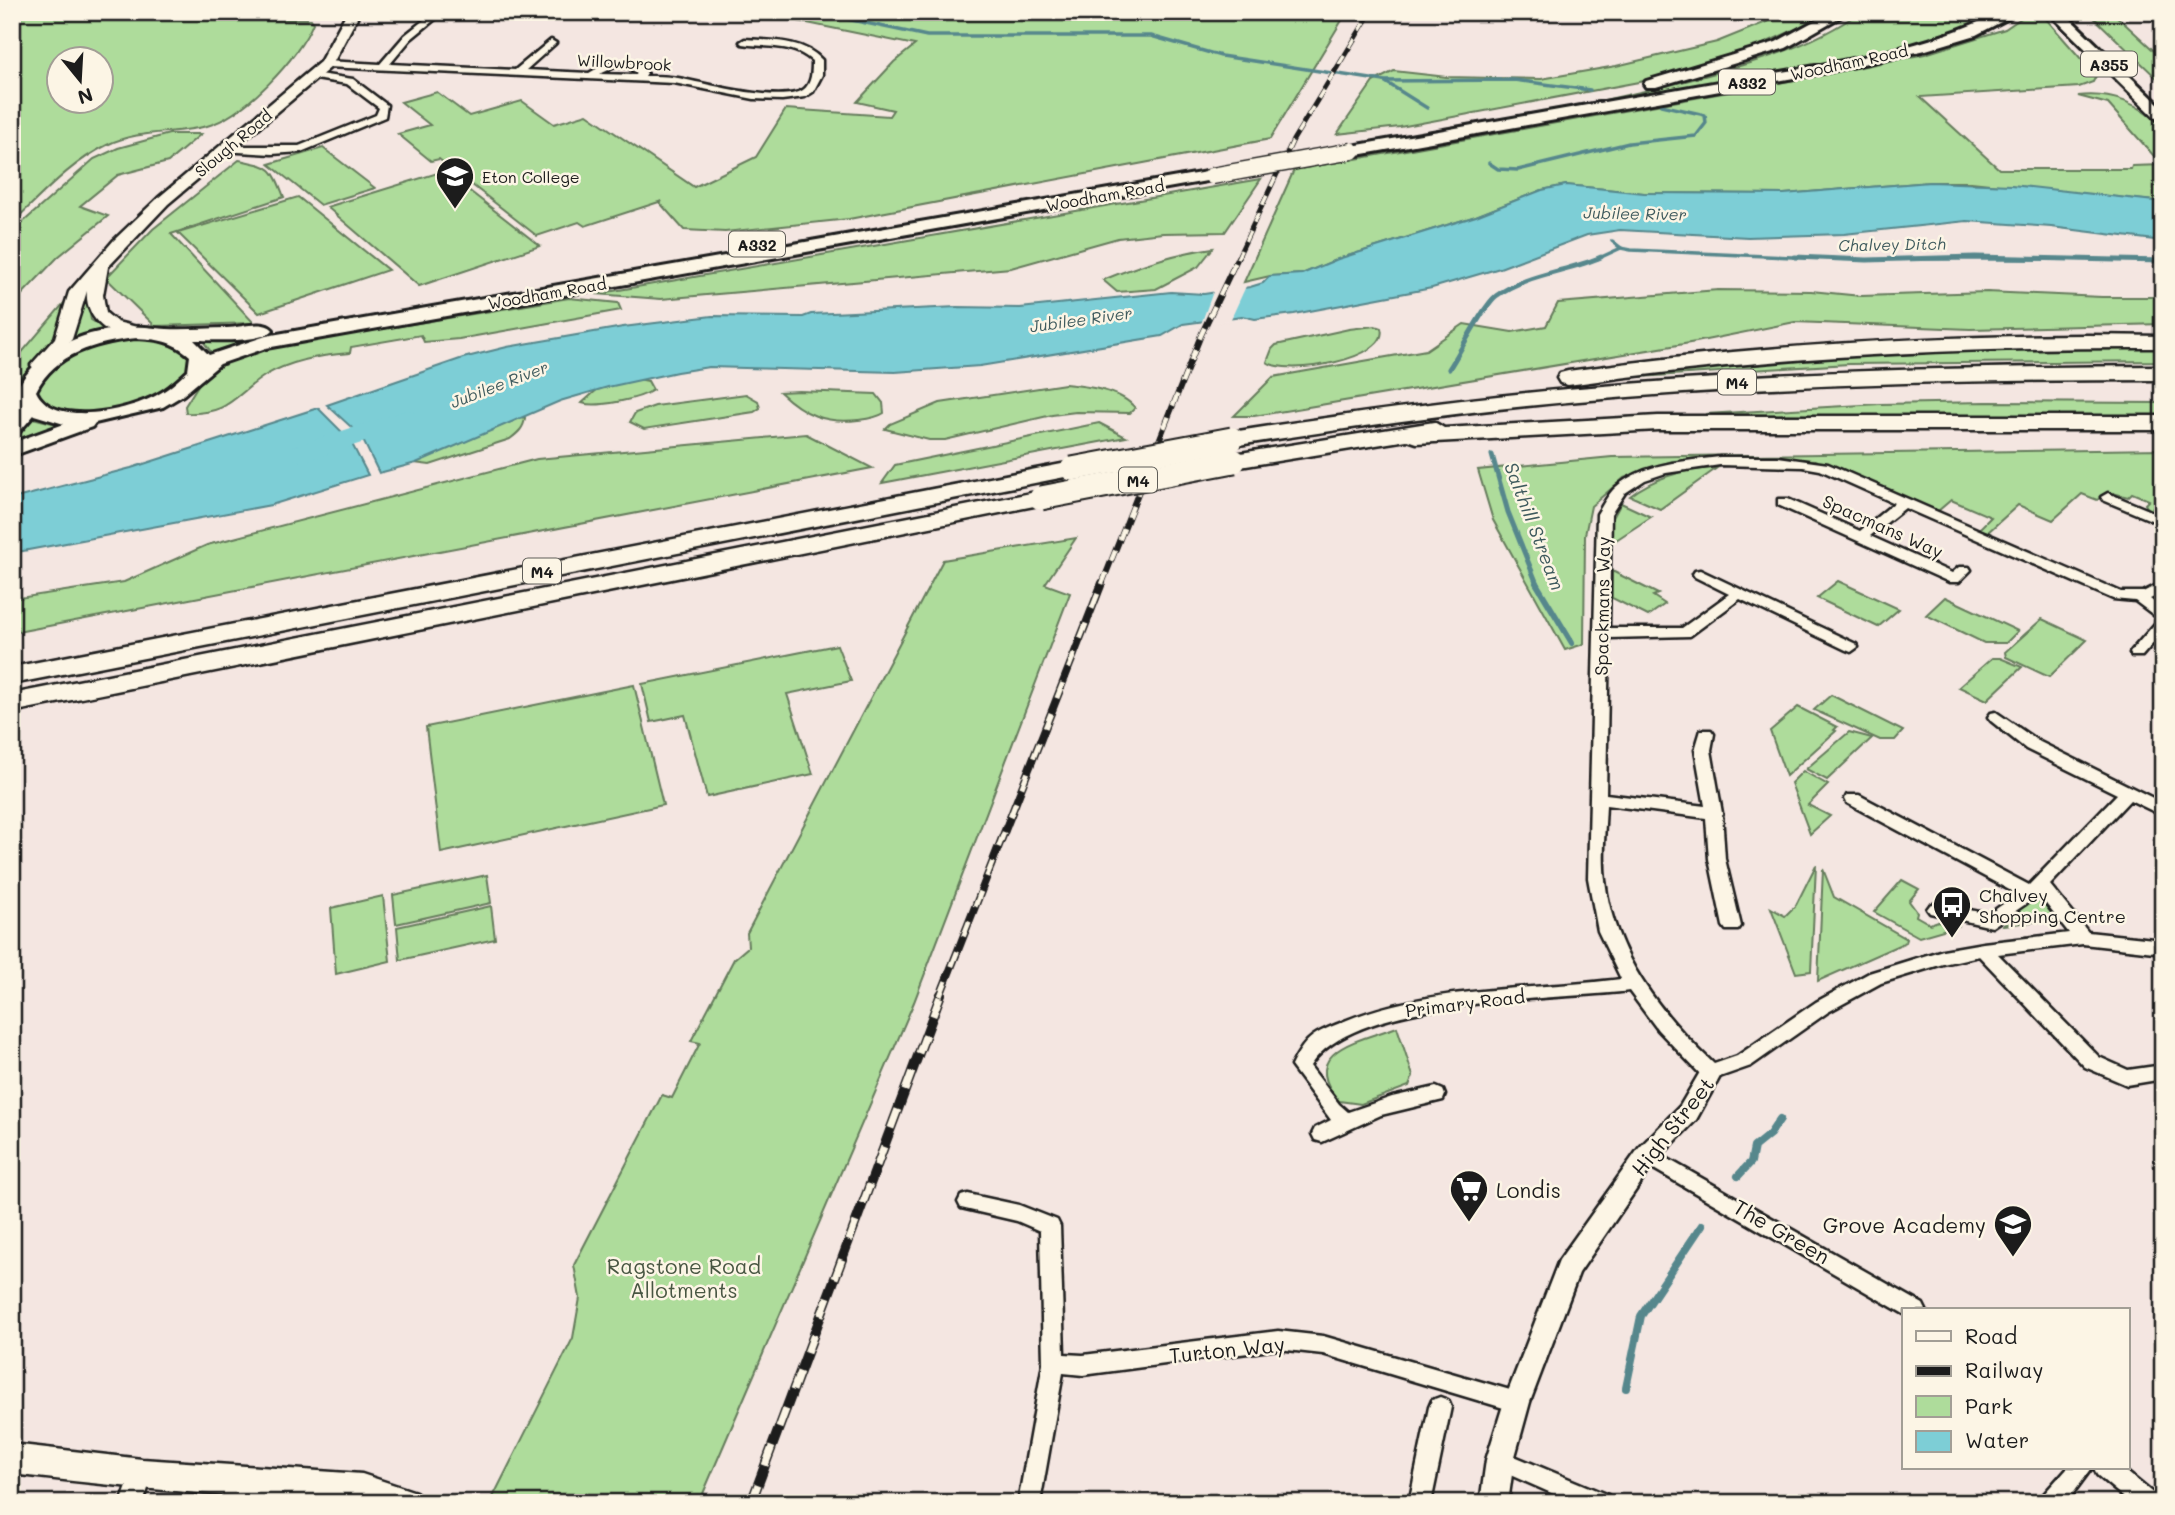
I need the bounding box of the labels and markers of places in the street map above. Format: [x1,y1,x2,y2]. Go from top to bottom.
school or university icon: Eton College [434,155,476,210]
place label: Eton College [482,166,580,187]
place label: Chalvey Shopping Centre [1979,883,2126,928]
bus stop icon: Chalvey Shopping Centre [1931,884,1973,939]
supermarket icon: Londis [1448,1168,1490,1223]
place label: Londis [1496,1176,1561,1203]
school or university icon: Grove Academy [1992,1203,2034,1258]
place label: Grove Academy [1823,1211,1986,1238]

